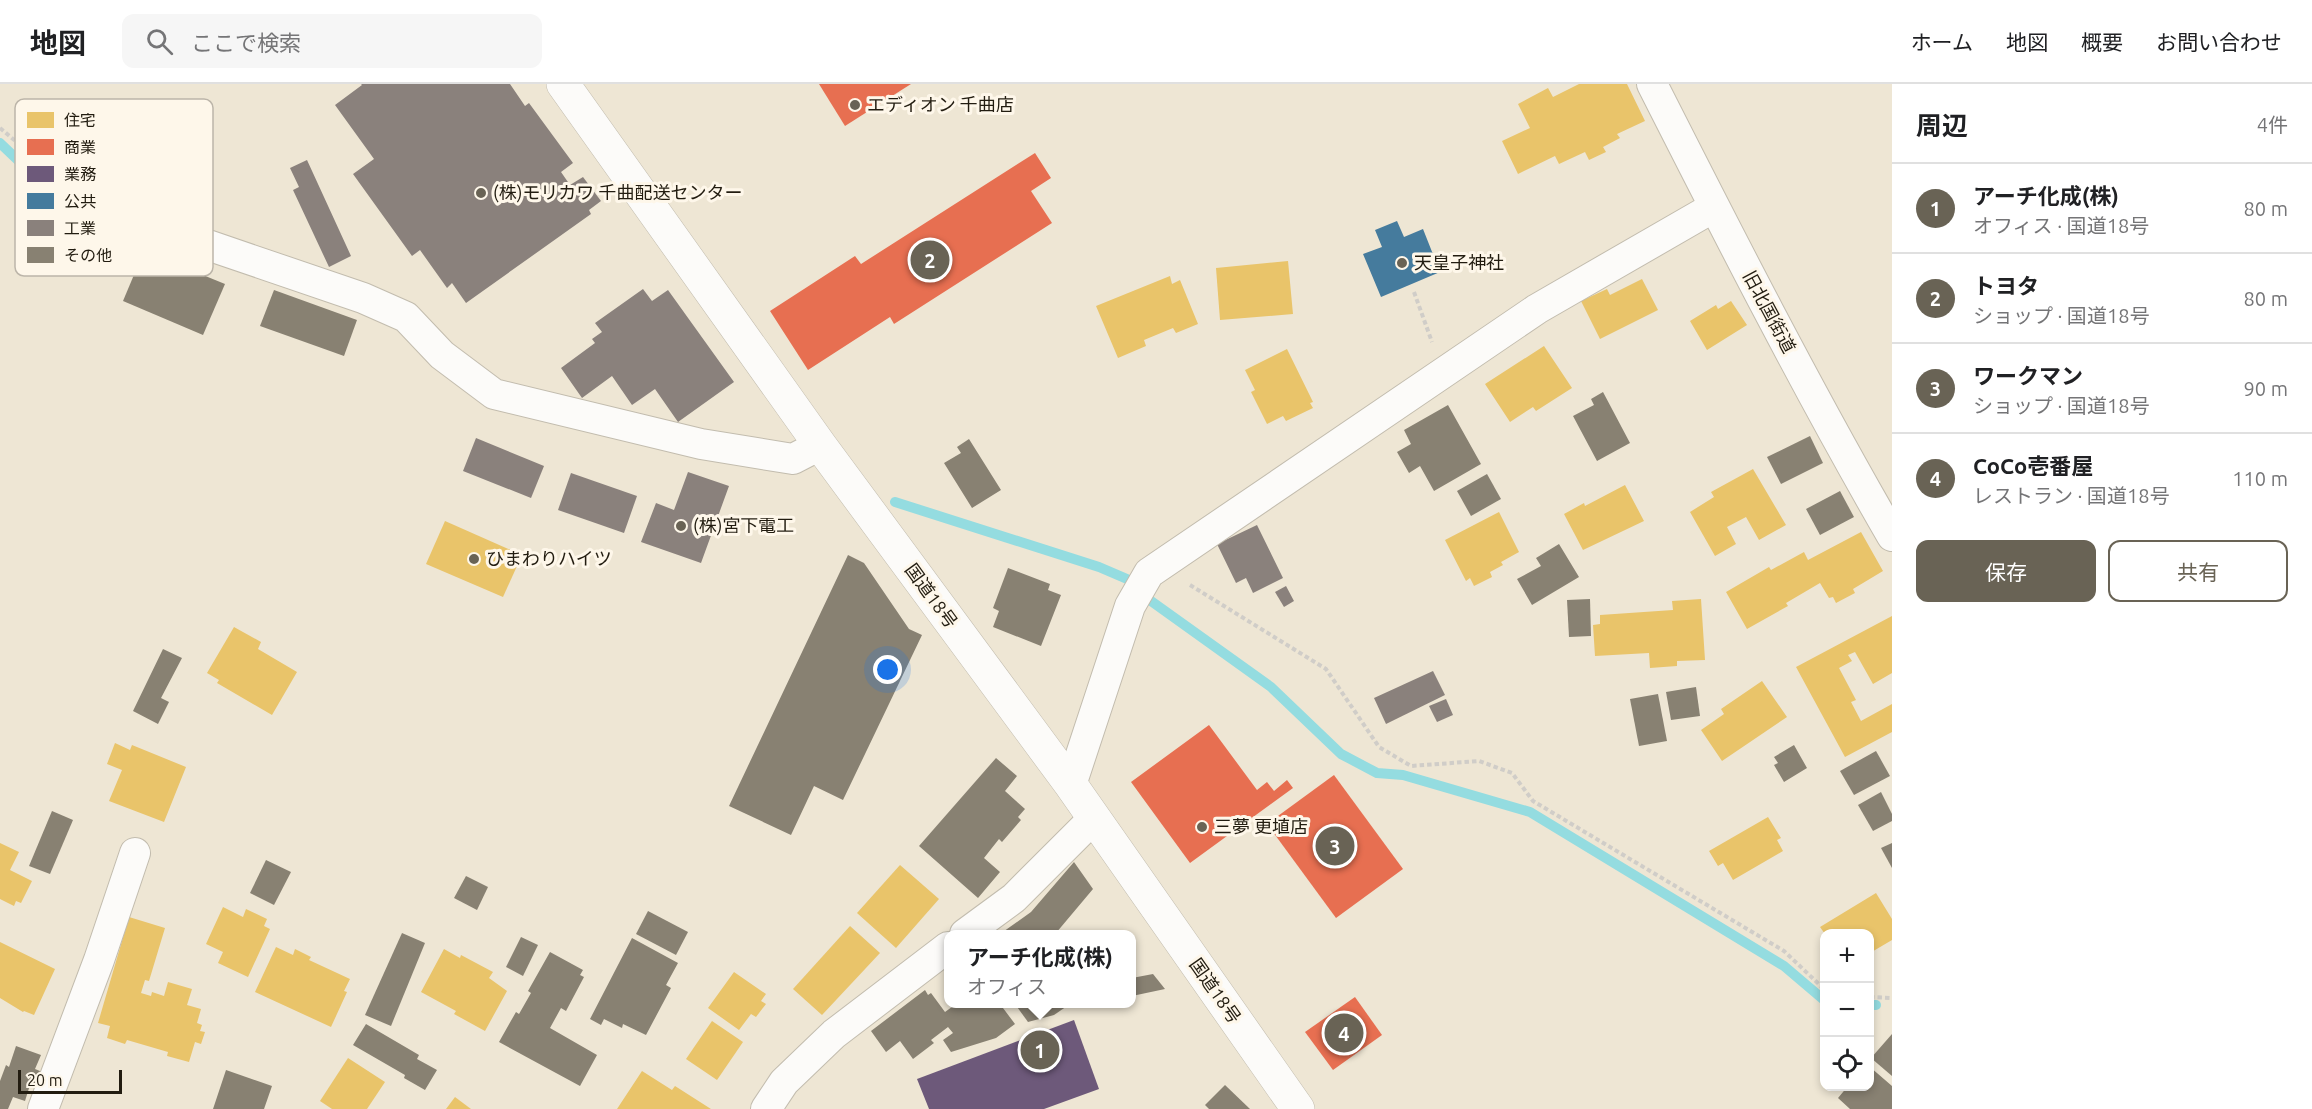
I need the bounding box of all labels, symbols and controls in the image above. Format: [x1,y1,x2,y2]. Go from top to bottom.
search box [122,14,542,68]
icon: search [143,25,176,58]
text: 地図 [30,27,86,58]
text: ここで検索 [191,30,301,55]
text: ホーム [1911,30,1973,54]
text: 地図 [2006,30,2048,54]
text: 概要 [2081,30,2123,54]
text: お問い合わせ [2156,30,2282,54]
place label: エディオン 千曲店 [867,94,1014,114]
marker: エディオン 千曲店 [848,98,862,112]
legend [15,99,213,276]
text: 住宅 [64,111,96,129]
text: 周辺 [1916,111,1968,140]
text: 4件 [2257,113,2288,136]
text: 商業 [64,138,96,156]
text: 業務 [64,165,96,183]
place label: (株)モリカワ 千曲配送センター [493,182,742,203]
text: アーチ化成(株) [1973,183,2119,208]
marker: (株)モリカワ 千曲配送センター [474,186,488,200]
text: 公共 [64,192,96,210]
text: 1 [1930,197,1941,220]
text: 80 m [2244,197,2288,220]
text: オフィス · 国道18号 [1973,214,2149,237]
text: 工業 [64,219,96,237]
pin: 2 [910,238,950,282]
text: その他 [64,246,112,264]
place label: 天皇子神社 [1414,252,1504,272]
marker: 天皇子神社 [1395,256,1409,270]
street label: 旧北国街道 [1740,267,1800,356]
text: トヨタ [1973,273,2039,298]
text: 2 [1930,287,1941,310]
text: 80 m [2244,287,2288,310]
text: ショップ · 国道18号 [1973,304,2150,327]
text: ワークマン [1973,363,2083,388]
text: 3 [1930,377,1941,400]
text: 90 m [2244,377,2288,400]
text: ショップ · 国道18号 [1973,394,2150,417]
text: CoCo壱番屋 [1973,453,2093,478]
text: 4 [1930,467,1941,490]
text: 110 m [2232,467,2288,490]
text: レストラン · 国道18号 [1973,484,2170,507]
place label: (株)宮下電工 [693,515,794,536]
marker: (株)宮下電工 [674,519,688,533]
button: 保存 [1916,540,2096,602]
button: 共有 [2108,540,2288,602]
place label: ひまわりハイツ [486,548,612,568]
marker: ひまわりハイツ [467,552,481,566]
street label: 国道18号 [902,559,962,631]
your location [873,655,902,684]
place label: 三夢 更埴店 [1214,816,1308,836]
marker: 三夢 更埴店 [1195,820,1209,834]
pin: 3 [1316,824,1354,868]
map controls [1820,929,1874,1091]
button: + [1820,929,1874,983]
popup [944,930,1136,1008]
text: アーチ化成(株) [967,944,1113,969]
street label: 国道18号 [1186,954,1245,1027]
text: オフィス [967,975,1047,998]
button: − [1820,983,1874,1037]
pin: 4 [1324,1010,1364,1056]
pin: 1 [1020,1028,1060,1072]
button: locate [1820,1037,1874,1091]
scale bar [18,1067,122,1094]
text: 20 m [27,1071,63,1089]

